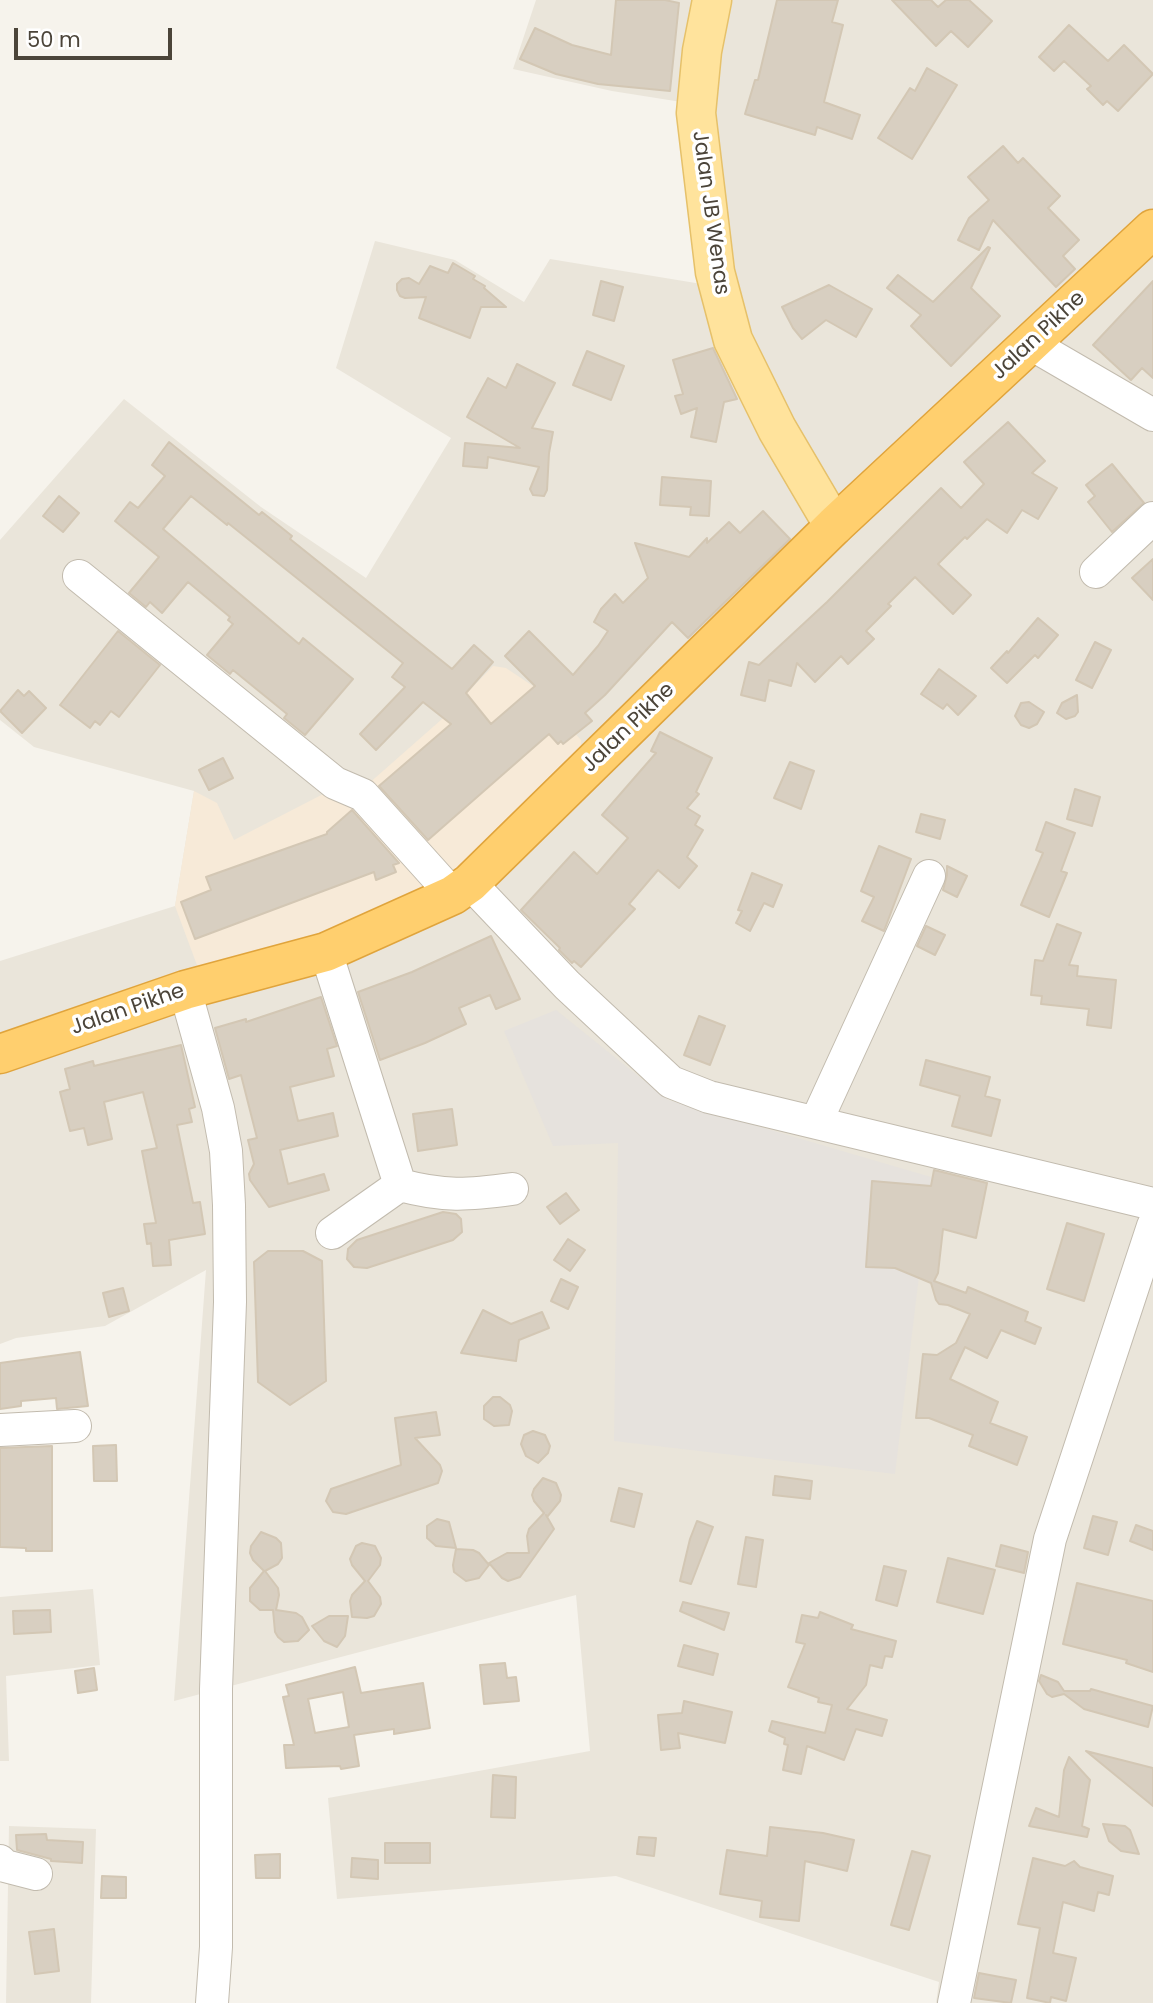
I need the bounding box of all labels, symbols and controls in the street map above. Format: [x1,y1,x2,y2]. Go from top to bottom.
scale bar [18,14,175,58]
text: 50 m [27,25,81,54]
street label: Jalan JB Wenas [686,129,734,297]
street label: Jalan Pikhe [987,286,1091,386]
street label: Jalan Pikhe [578,678,680,778]
street label: Jalan Pikhe [68,979,188,1041]

